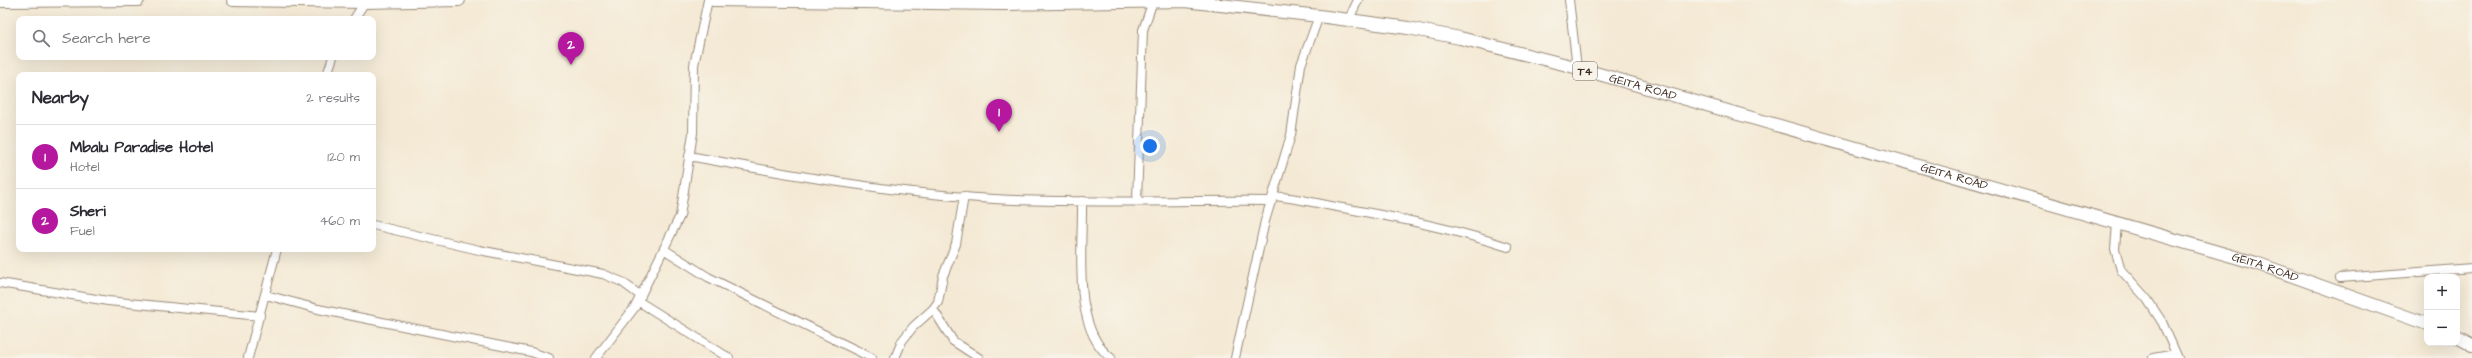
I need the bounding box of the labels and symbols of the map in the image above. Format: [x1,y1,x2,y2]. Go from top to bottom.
pin: 2 [558,32,584,65]
road number: T4 [1573,62,1597,80]
street label: GEITA ROAD [1607,69,1679,105]
pin: 1 [986,99,1012,132]
your location [1140,136,1160,156]
street label: GEITA ROAD [1919,159,1990,195]
street label: GEITA ROAD [2230,249,2301,287]

